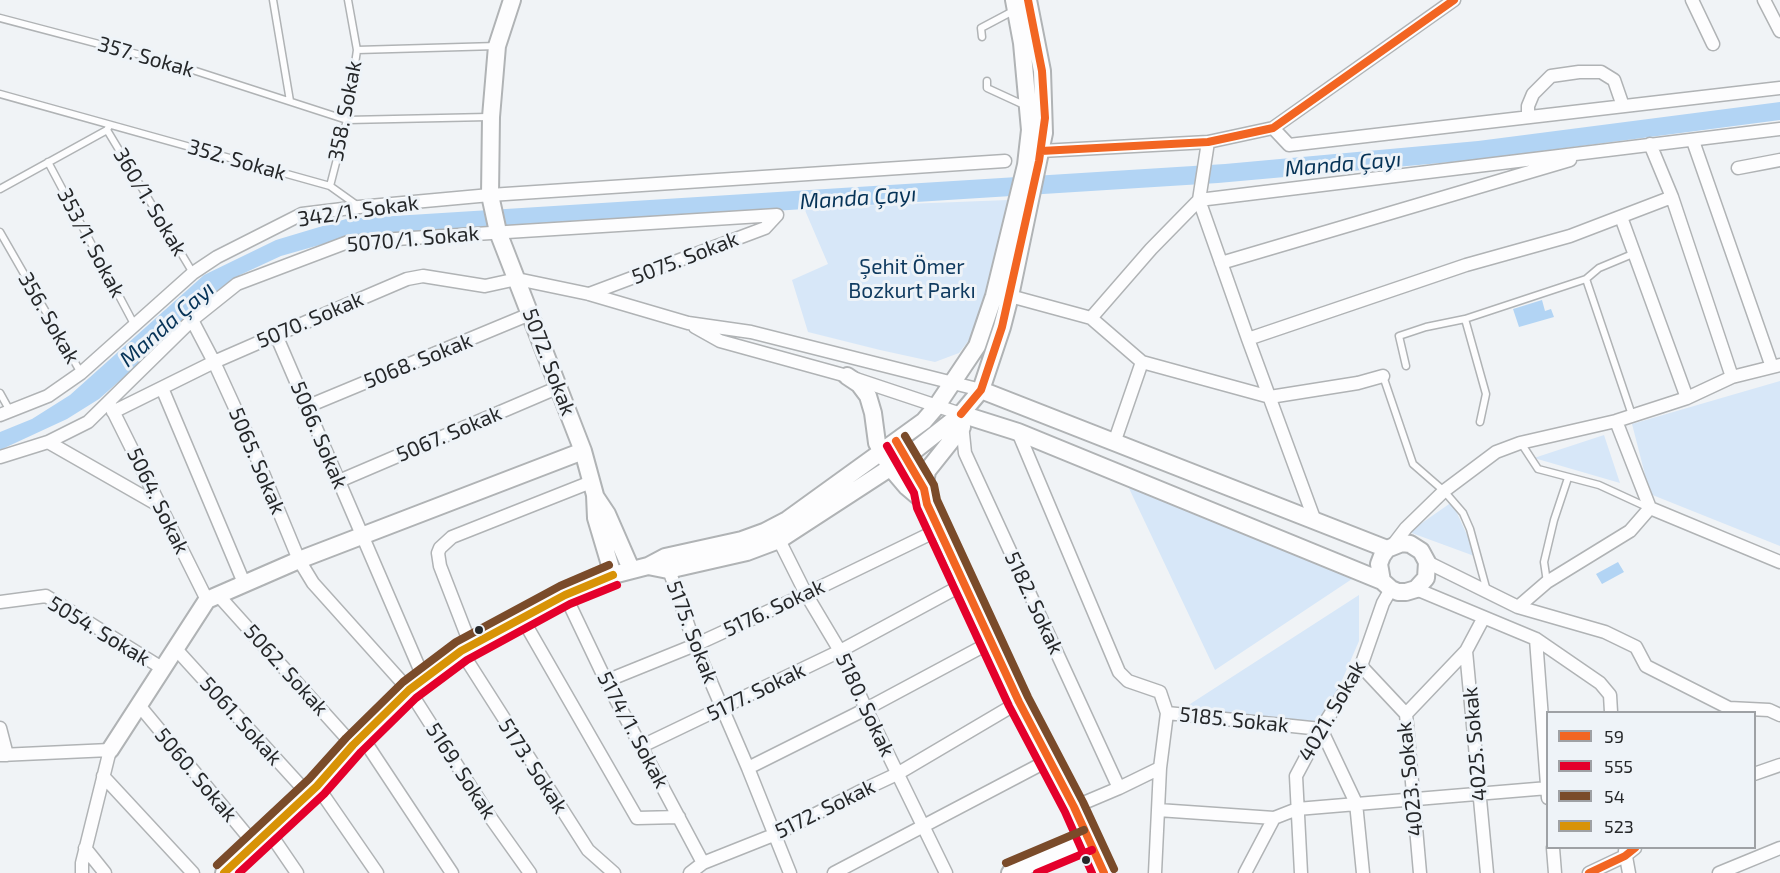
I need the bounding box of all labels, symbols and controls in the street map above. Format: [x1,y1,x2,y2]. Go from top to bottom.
street label: 357. Sokak [95,31,197,83]
street label: 358. Sokak [323,59,367,163]
street label: 352. Sokak [185,134,289,186]
street label: 360/1. Sokak [108,143,192,261]
water label: Manda Çayı [1284,146,1402,182]
water label: Manda Çayı [799,181,917,215]
street label: 353/1. Sokak [52,184,130,302]
street label: 342/1. Sokak [296,190,420,232]
street label: 5070/1. Sokak [346,221,480,257]
street label: 5075. Sokak [628,226,742,290]
park label: Şehit Ömer Bozkurt Parkı [848,254,976,304]
street label: 356. Sokak [13,268,85,368]
water label: Manda Çayı [114,276,220,372]
street label: 5070. Sokak [253,286,367,354]
street label: 5072. Sokak [517,305,581,419]
street label: 5068. Sokak [360,328,476,394]
street label: 5066. Sokak [285,378,353,492]
street label: 5067. Sokak [393,401,505,467]
street label: 5065. Sokak [223,404,291,518]
street label: 5064. Sokak [121,444,195,558]
street label: 5182. Sokak [999,548,1069,658]
street label: 5176. Sokak [720,574,828,642]
street label: 5175. Sokak [661,577,723,687]
street label: 5054. Sokak [44,591,154,671]
street label: 5062. Sokak [239,619,333,721]
unlabelled marker [473,624,485,636]
street label: 5180. Sokak [830,649,900,761]
street label: 4021. Sokak [1293,656,1371,766]
street label: 5177. Sokak [703,657,809,727]
street label: 5174/1. Sokak [592,667,674,793]
street label: 5061. Sokak [195,672,287,770]
street label: 4025. Sokak [1457,686,1493,802]
street label: 5185. Sokak [1178,702,1290,738]
legend [1546,711,1756,849]
street label: 5173. Sokak [493,714,573,818]
street label: 5169. Sokak [421,718,501,824]
street label: 4023. Sokak [1391,720,1429,838]
street label: 5060. Sokak [149,723,243,827]
text: 59 [1604,725,1624,747]
text: 555 [1604,755,1633,777]
street label: 5172. Sokak [771,774,879,844]
text: 54 [1604,785,1625,807]
text: 523 [1604,815,1634,837]
unlabelled marker [1080,854,1092,866]

